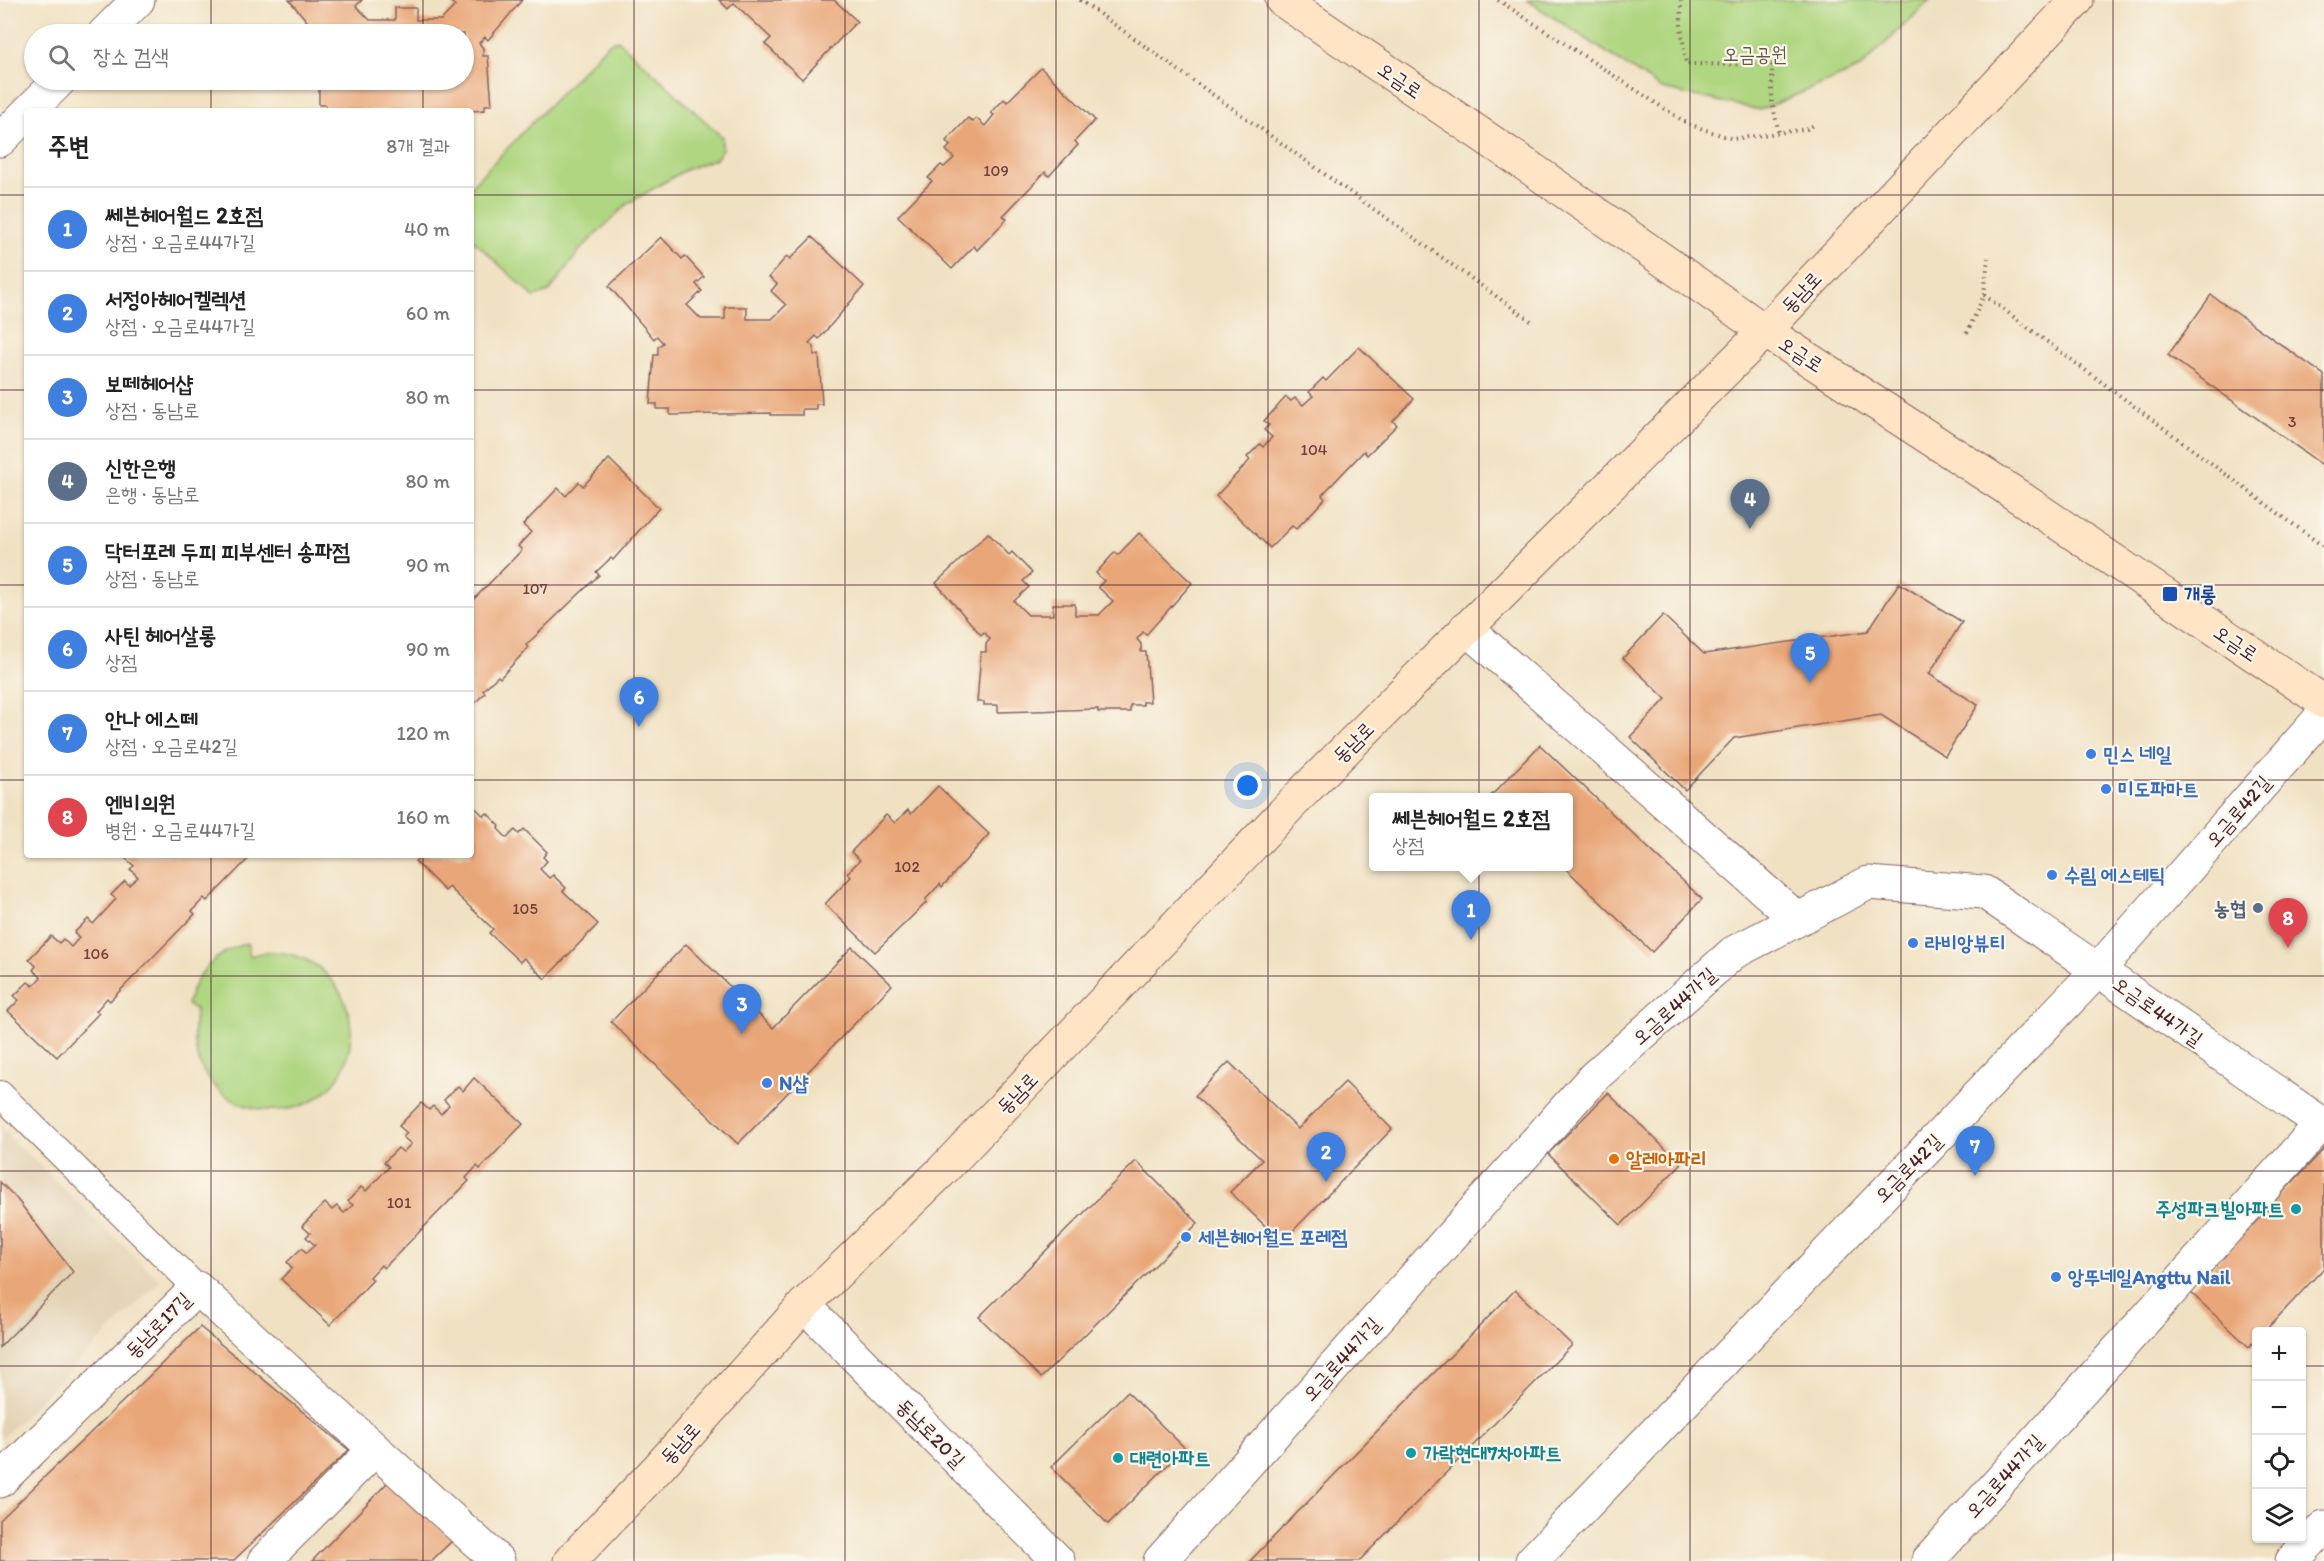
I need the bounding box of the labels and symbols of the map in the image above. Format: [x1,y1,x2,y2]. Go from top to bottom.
park label: 오금공원 [1723,42,1787,66]
street label: 오금로 [1373,57,1427,103]
house number: 109 [983,161,1009,180]
street label: 동남로 [1776,266,1826,318]
street label: 오금로 [1774,331,1828,377]
house number: 3 [2288,412,2297,431]
house number: 104 [1301,440,1328,459]
pin: 4 [1730,480,1770,529]
house number: 107 [522,579,548,598]
place label: 개롱 [2184,582,2216,606]
marker: 개롱 [2161,585,2179,603]
street label: 오금로 [2209,620,2263,666]
pin: 5 [1790,634,1830,683]
pin: 6 [620,678,658,727]
street label: 동남로 [1327,716,1379,768]
place label: 민스 네일 [2103,742,2172,766]
marker: 민스 네일 [2084,747,2098,761]
street label: 오금로42길 [2200,770,2276,852]
your location [1233,771,1262,800]
place label: 미도파마트 [2118,777,2198,801]
marker: 미도파마트 [2099,782,2113,796]
house number: 102 [894,857,920,876]
place label: 수림 에스테틱 [2064,863,2165,887]
marker: 수림 에스테틱 [2045,868,2059,882]
pin: 1 [1452,890,1490,940]
place label: 농협 [2214,896,2246,920]
pin: 8 [2268,898,2308,948]
house number: 105 [512,899,538,918]
marker: 농협 [2251,901,2265,915]
place label: 라비앙뷰티 [1925,931,2005,955]
marker: 라비앙뷰티 [1906,936,1920,950]
house number: 106 [83,944,109,963]
street label: 오금로44가길 [1627,962,1721,1050]
street label: 오금로44가길 [2108,971,2208,1051]
pin: 3 [722,984,762,1034]
street label: 동남로 [992,1067,1042,1119]
place label: N샵 [779,1071,809,1095]
marker: N샵 [760,1076,774,1090]
pin: 7 [1956,1126,1994,1176]
street label: 오금로42길 [1869,1128,1947,1208]
pin: 2 [1306,1132,1346,1182]
place label: 알레아파리 [1626,1147,1706,1171]
marker: 알레아파리 [1607,1152,1621,1166]
house number: 101 [387,1193,412,1212]
place label: 주성파크빌아파트 [2155,1197,2284,1221]
marker: 주성파크빌아파트 [2289,1202,2303,1216]
place label: 세븐헤어월드 포레점 [1198,1225,1347,1249]
marker: 세븐헤어월드 포레점 [1179,1230,1193,1244]
place label: 앙뚜네일Angttu Nail [2068,1265,2231,1290]
marker: 앙뚜네일Angttu Nail [2049,1270,2063,1284]
street label: 동남로17길 [120,1287,196,1363]
street label: 오금로44가길 [1297,1312,1385,1406]
street label: 동남로20길 [892,1394,970,1472]
street label: 동남로 [655,1417,705,1469]
street label: 오금로44가길 [1960,1429,2048,1523]
place label: 가락현대7차아파트 [1423,1441,1562,1465]
place label: 대련아파트 [1130,1446,1210,1470]
marker: 가락현대7차아파트 [1404,1446,1418,1460]
marker: 대련아파트 [1111,1451,1125,1465]

